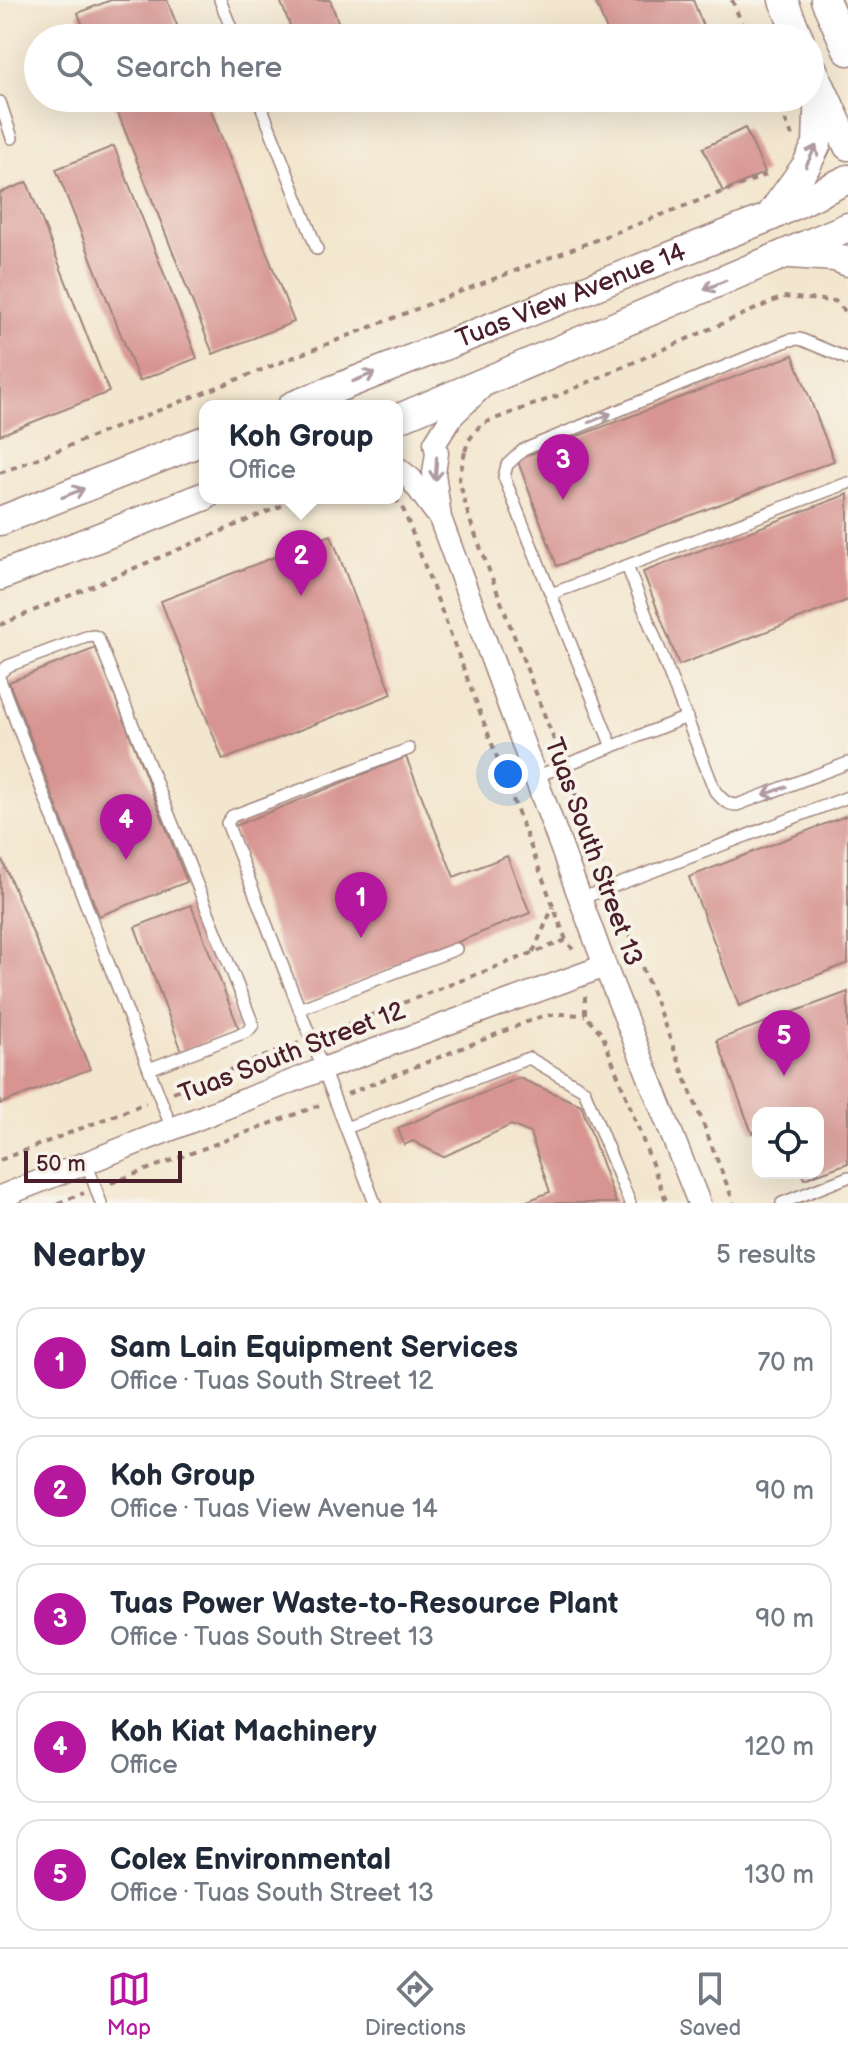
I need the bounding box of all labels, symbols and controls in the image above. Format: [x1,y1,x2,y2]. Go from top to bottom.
search box [24,24,824,112]
icon: search [52,46,96,90]
text: Search here [116,50,282,86]
one-way arrow [804,145,819,169]
street label: Tuas View Avenue 14 [452,236,690,355]
one-way arrow [703,278,728,293]
one-way arrow [351,369,376,383]
popup [199,400,403,504]
one-way arrow [587,409,612,424]
text: Koh Group [228,419,374,455]
pin: 3 [537,434,589,500]
text: Office [228,455,296,486]
one-way arrow [428,455,443,482]
one-way arrow [60,484,85,499]
pin: 2 [275,530,327,596]
street label: Tuas South Street 13 [537,734,649,970]
your location [488,754,528,794]
one-way arrow [763,785,788,799]
pin: 4 [100,794,152,860]
pin: 1 [335,872,387,938]
street label: Tuas South Street 12 [175,995,410,1110]
pin: 5 [758,1010,810,1076]
map controls [752,1107,824,1179]
button: locate [752,1107,824,1179]
scale bar [24,1147,182,1183]
text: 50 m [36,1151,86,1178]
text: Nearby [32,1235,146,1276]
text: 5 results [716,1240,816,1271]
text: Sam Lain Equipment Services [110,1330,518,1366]
text: 1 [55,1348,65,1379]
text: 70 m [757,1348,814,1379]
text: Office · Tuas South Street 12 [110,1366,433,1397]
text: Koh Group [110,1458,255,1494]
text: 2 [52,1476,68,1507]
text: 90 m [755,1476,814,1507]
text: Office · Tuas View Avenue 14 [110,1494,438,1525]
text: Tuas Power Waste-to-Resource Plant [110,1586,618,1622]
text: 3 [52,1604,68,1635]
text: 90 m [755,1604,814,1635]
text: Office · Tuas South Street 13 [110,1622,434,1653]
text: Koh Kiat Machinery [110,1714,377,1750]
text: 4 [52,1732,68,1763]
text: 120 m [745,1732,814,1763]
text: Office [110,1750,178,1781]
text: Colex Environmental [110,1842,391,1878]
text: 5 [52,1860,68,1891]
text: 130 m [744,1860,814,1891]
text: Office · Tuas South Street 13 [110,1878,434,1909]
tab: Map [107,1967,151,2042]
tab: Directions [365,1967,466,2042]
tab: Saved [679,1967,741,2042]

